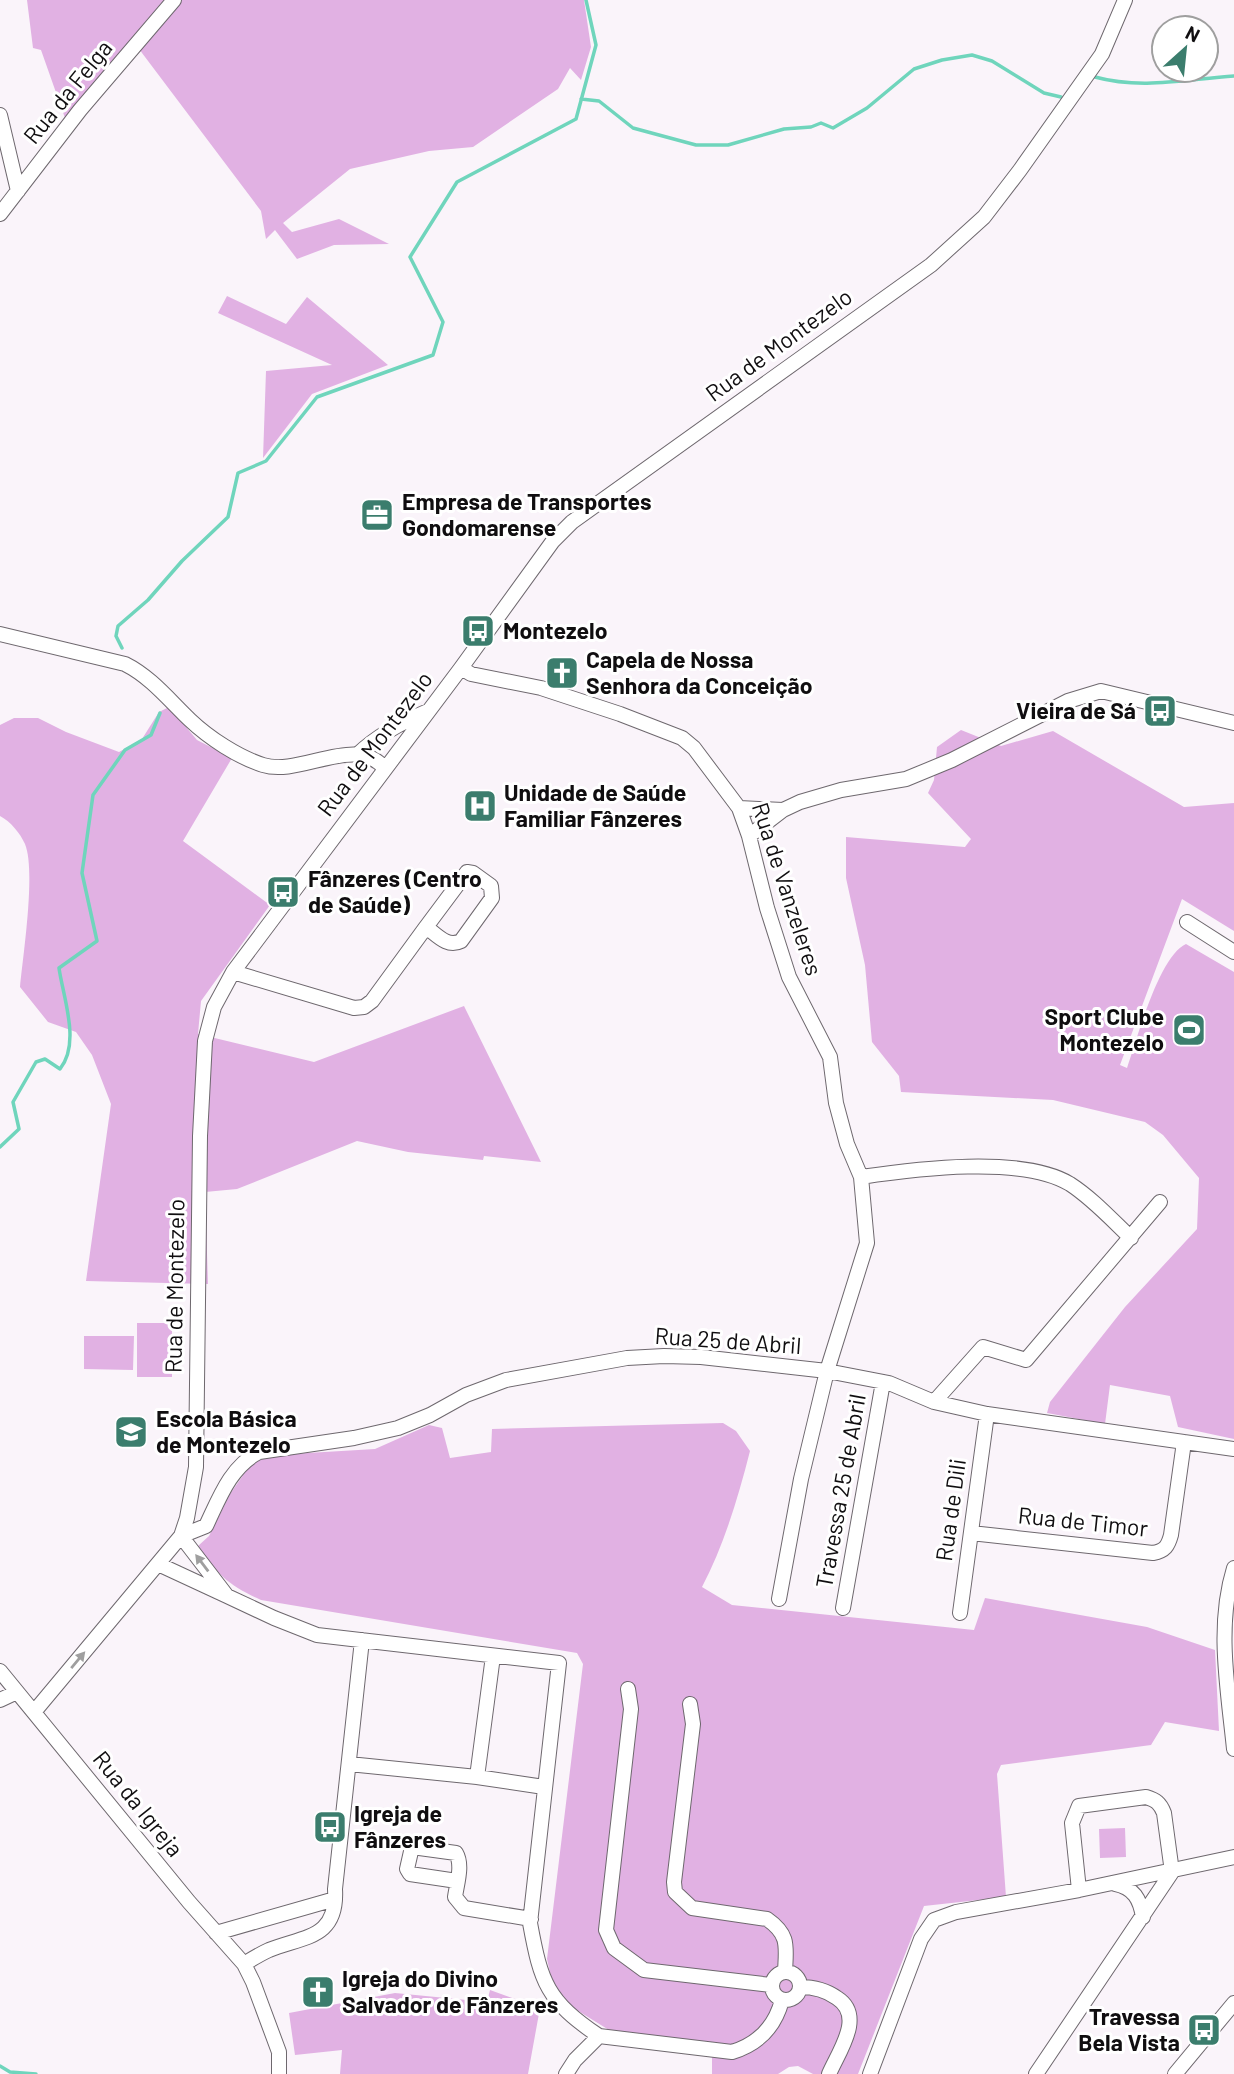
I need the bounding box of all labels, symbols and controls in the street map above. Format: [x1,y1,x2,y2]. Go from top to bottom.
north arrow [1150,14,1220,84]
text: N [1182,20,1204,47]
street label: Rua da Felga [17,34,118,149]
street label: Rua de Montezelo [700,282,857,407]
place label: Empresa de Transportes Gondomarense [402,487,651,541]
office icon: Empresa de Transportes Gondomarense [358,496,396,534]
bus stop icon: Montezelo [459,612,497,650]
place label: Montezelo [503,616,608,644]
place label: Capela de Nossa Senhora da Conceição [586,645,812,699]
church icon: Capela de Nossa Senhora da Conceição [543,654,581,692]
street label: Rua de Montezelo [311,665,438,821]
bus stop icon: Vieira de Sá [1141,692,1179,730]
place label: Vieira de Sá [1016,696,1136,724]
place label: Unidade de Saúde Familiar Fânzeres [504,778,686,832]
hospital icon: Unidade de Saúde Familiar Fânzeres [461,787,499,825]
street label: Rua de Vanzeleres [747,799,829,979]
place label: Fânzeres (Centro de Saúde) [308,864,482,918]
bus stop icon: Fânzeres (Centro de Saúde) [264,873,302,911]
place label: Sport Clube Montezelo [1045,1002,1164,1056]
sports icon: Sport Clube Montezelo [1170,1011,1208,1049]
street label: Rua de Montezelo [158,1199,190,1373]
street label: Rua 25 de Abril [654,1321,802,1359]
street label: Travessa 25 de Abril [809,1392,871,1590]
place label: Escola Básica de Montezelo [156,1404,297,1458]
school or university icon: Escola Básica de Montezelo [112,1413,150,1451]
street label: Rua de Dili [929,1457,971,1563]
street label: Rua de Timor [1017,1500,1150,1542]
one-way arrow [195,1554,209,1572]
one-way arrow [70,1651,86,1669]
street label: Rua da Igreja [88,1745,190,1862]
place label: Igreja de Fânzeres [354,1799,446,1853]
bus stop icon: Igreja de Fânzeres [311,1808,349,1846]
place label: Igreja do Divino Salvador de Fânzeres [342,1964,558,2018]
church icon: Igreja do Divino Salvador de Fânzeres [299,1973,337,2011]
place label: Travessa Bela Vista [1078,2002,1180,2056]
bus stop icon: Travessa Bela Vista [1185,2011,1223,2049]

